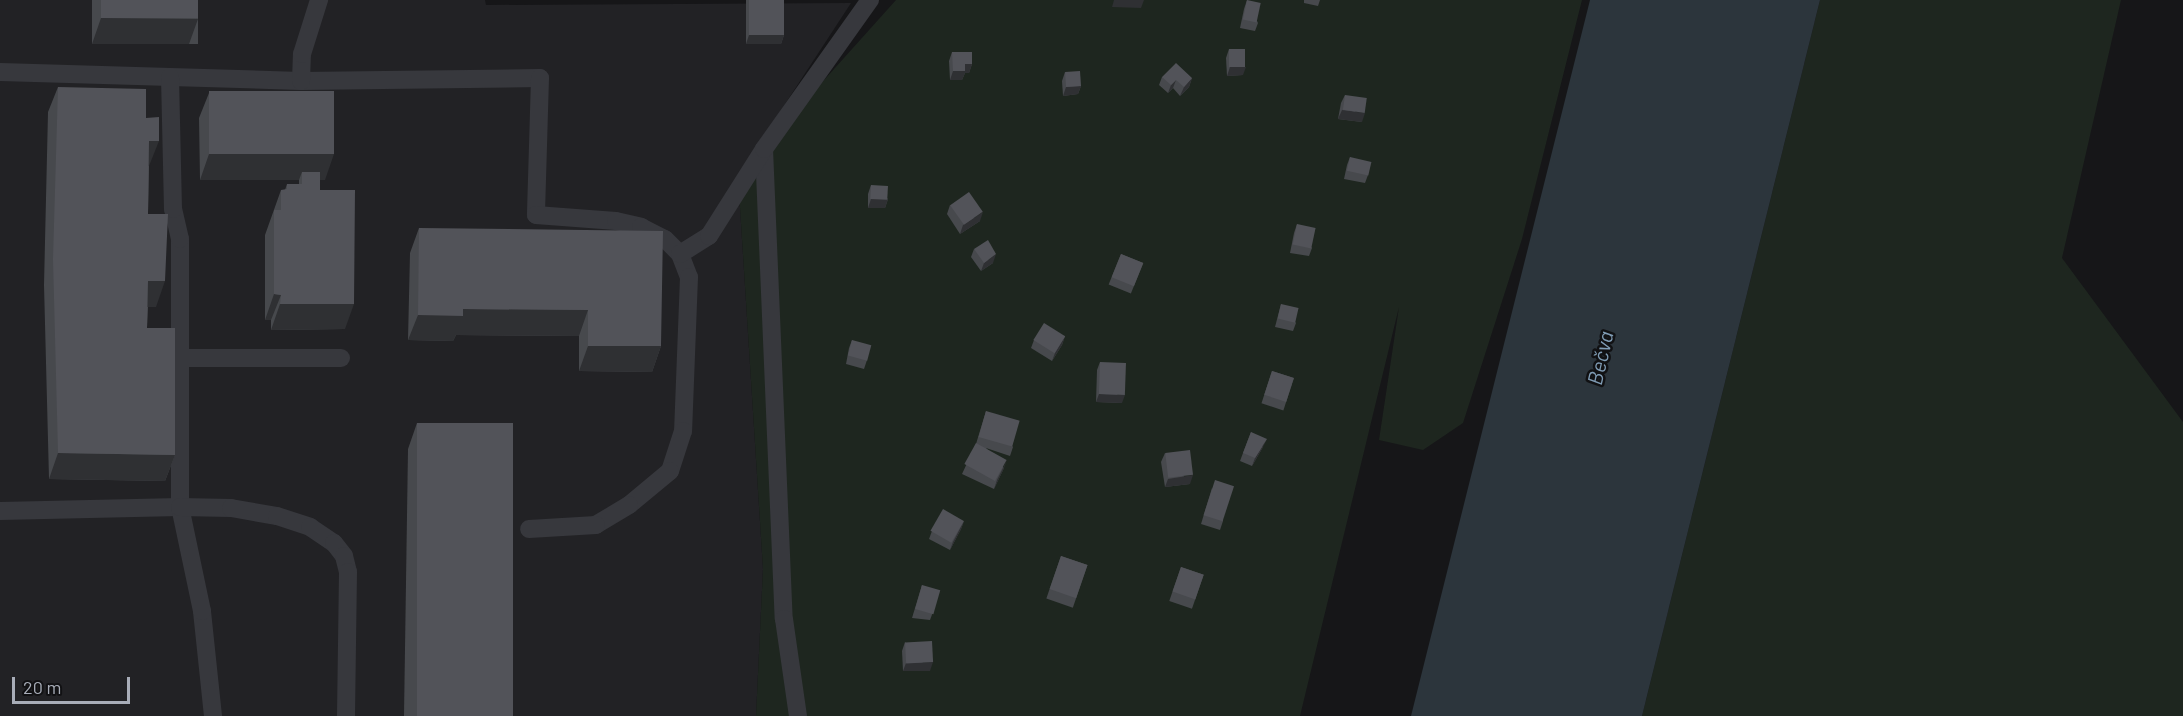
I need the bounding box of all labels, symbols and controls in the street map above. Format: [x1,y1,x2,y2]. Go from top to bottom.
water label: Bečva [1582,329,1618,387]
scale bar [15,665,134,703]
text: 20 m [23,676,61,698]

